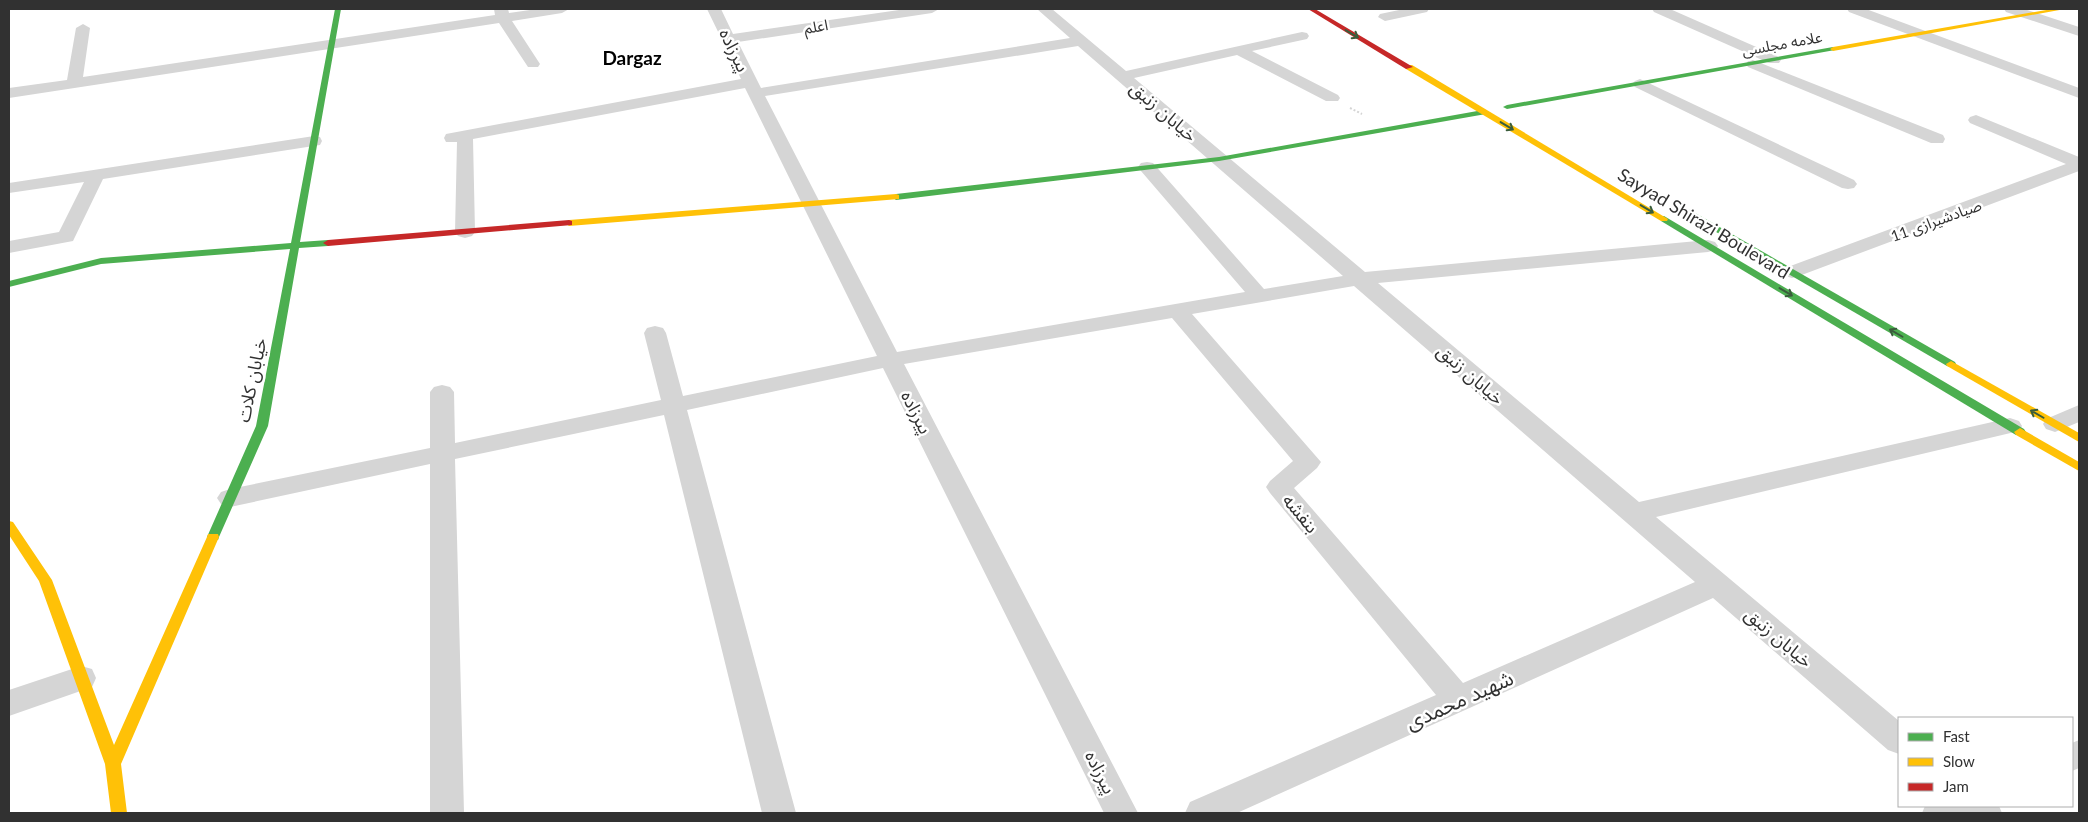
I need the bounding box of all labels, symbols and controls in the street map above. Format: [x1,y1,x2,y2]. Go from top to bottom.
street label: اعلم [803,15,830,40]
street label: پیرزاده [714,25,755,76]
street label: علامه مجلسی [1740,27,1824,60]
one-way arrow [1345,29,1359,39]
district label: Dargaz [602,46,662,69]
street label: خیابان زنبق [1125,76,1202,147]
one-way arrow [1499,121,1513,131]
street label: Sayyad Shirazi Boulevard [1614,163,1794,283]
street label: صیادشیرازی 11 [1888,195,1984,246]
one-way arrow [1639,205,1653,215]
one-way arrow [1779,288,1793,298]
one-way arrow [1890,327,1904,337]
street label: خیابان کلات [231,336,272,424]
street label: خیابان زنبق [1432,339,1509,410]
street label: پیرزاده [896,387,937,438]
one-way arrow [2030,409,2045,418]
street label: بنفشه [1278,489,1324,537]
street label: خیابان زنبق [1740,602,1817,672]
street label: شهید محمدی [1401,664,1517,735]
legend [1898,717,2073,807]
text: Fast [1943,727,1970,745]
street label: پیرزاده [1080,747,1121,798]
text: Slow [1943,752,1975,770]
text: Jam [1943,777,1969,795]

